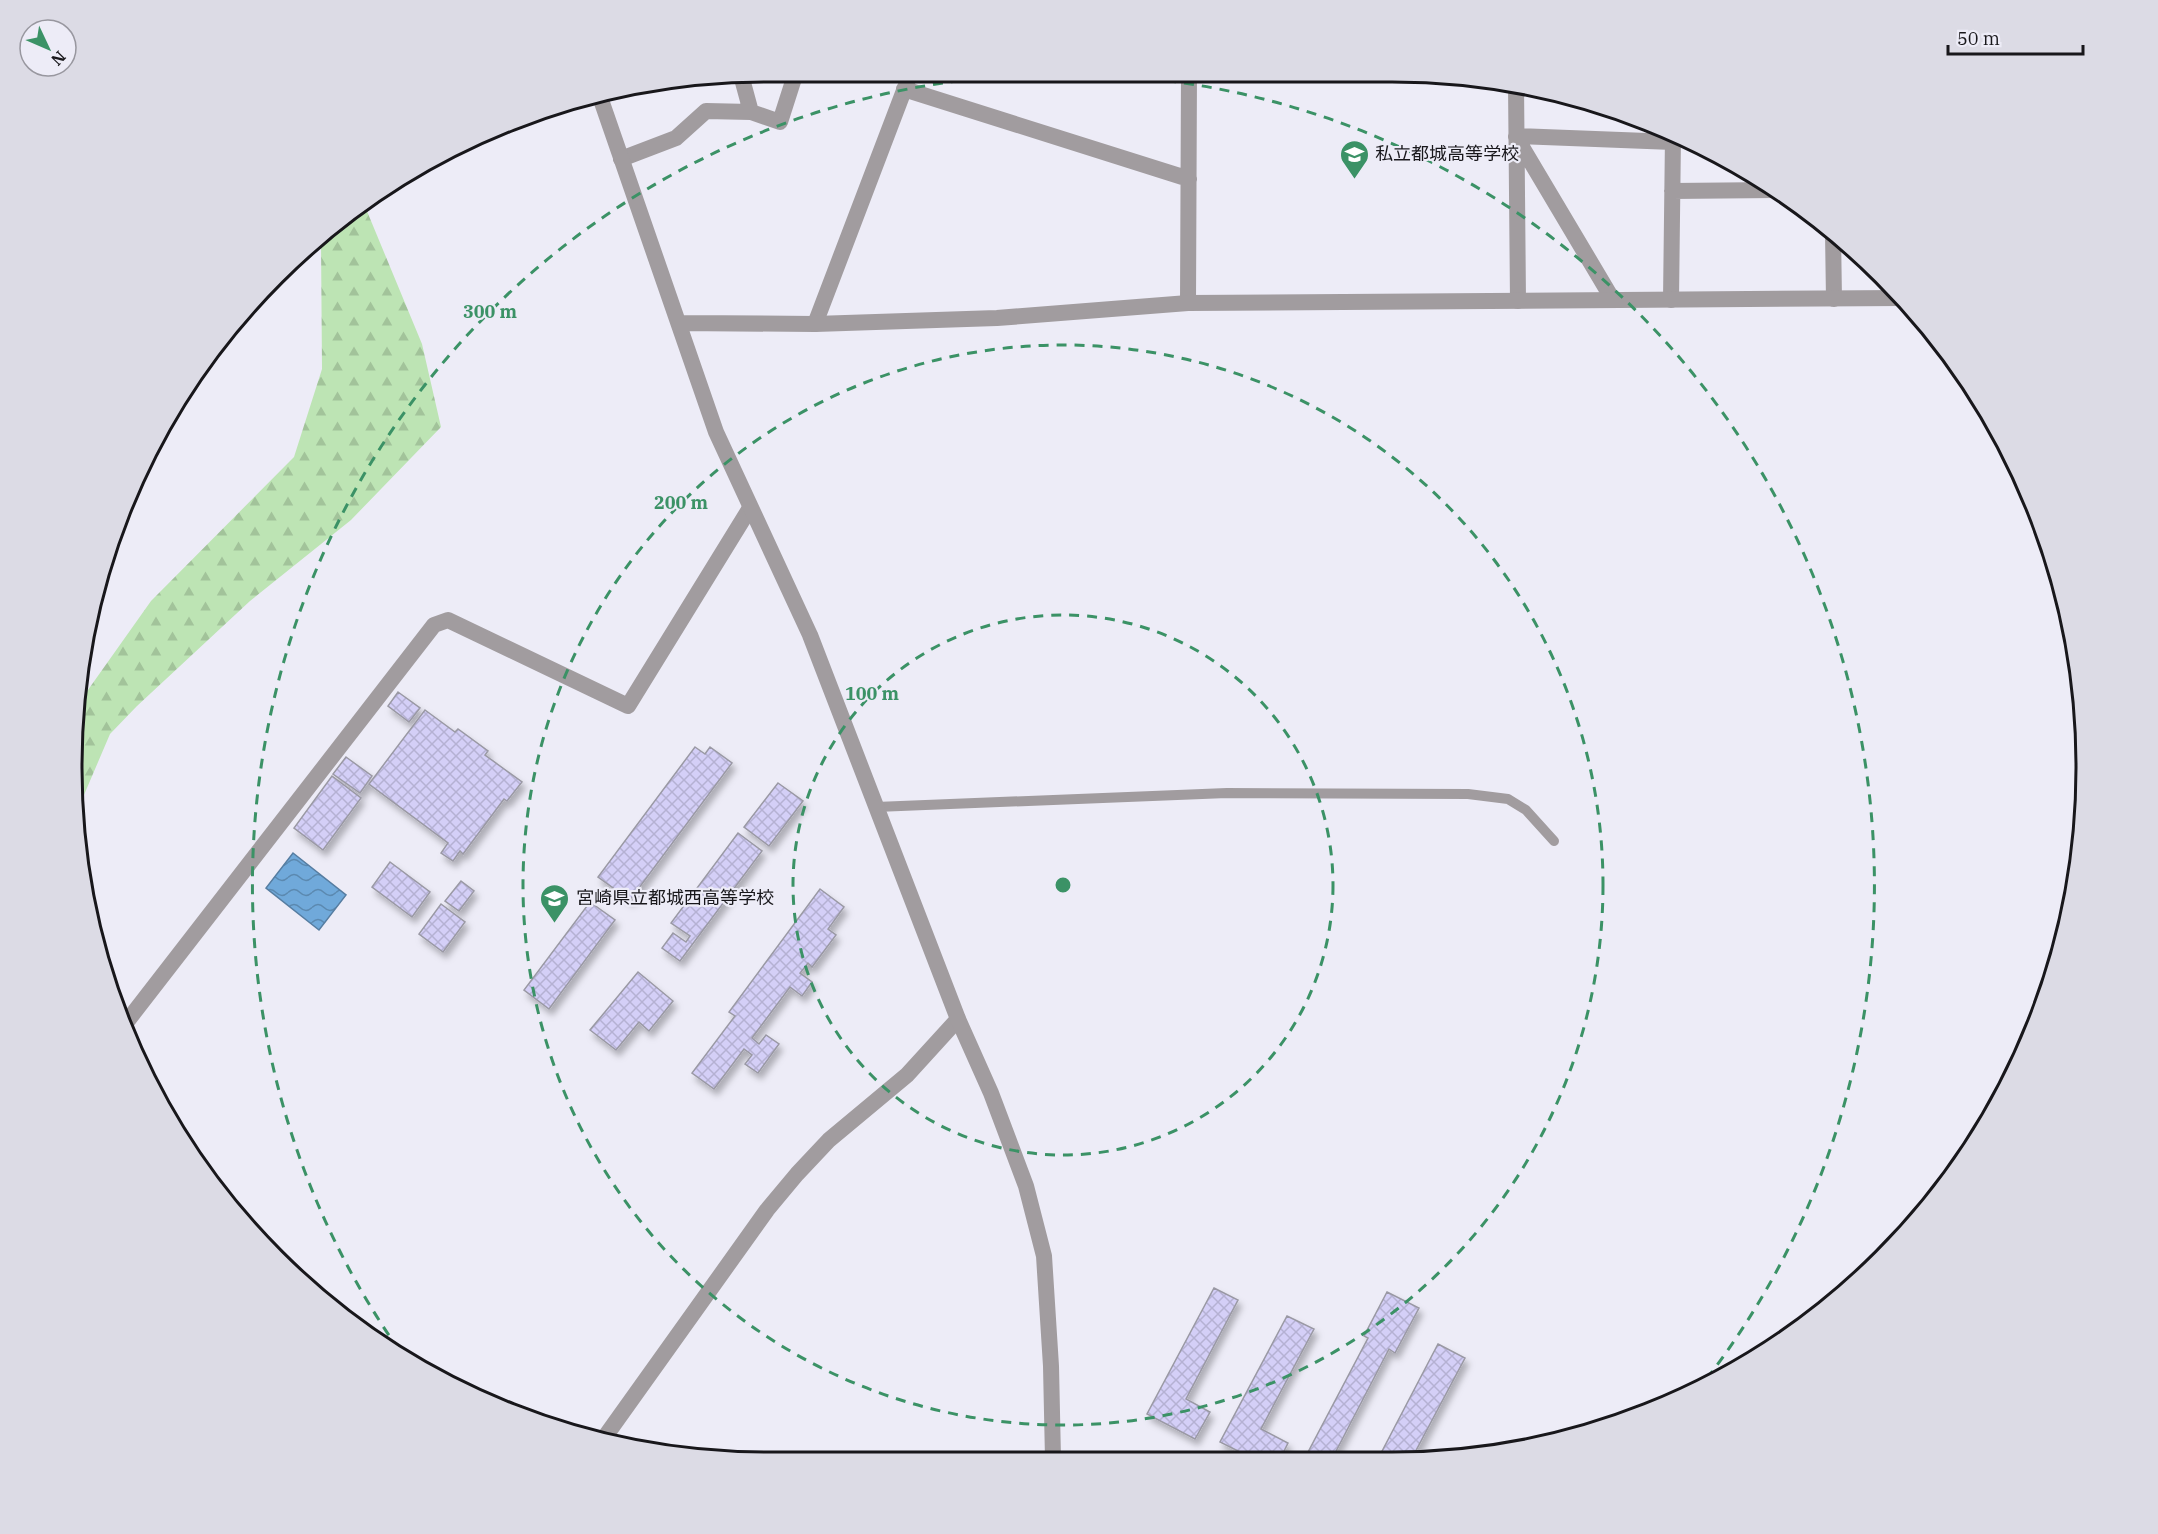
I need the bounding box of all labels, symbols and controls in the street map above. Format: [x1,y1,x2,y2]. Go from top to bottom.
north arrow [18,18,78,78]
scale bar [1948,18,2083,56]
text: 50 m [1957,27,2000,50]
text: N [47,47,70,70]
school or university icon: 私立都城高等学校 [1338,138,1370,180]
place label: 私立都城高等学校 [1375,142,1519,165]
text: 300 m [463,300,518,323]
text: 200 m [654,491,709,514]
text: 100 m [845,682,900,705]
centre of rings [1053,875,1073,895]
school or university icon: 宮崎県立都城西高等学校 [539,882,571,924]
place label: 宮崎県立都城西高等学校 [576,886,774,909]

